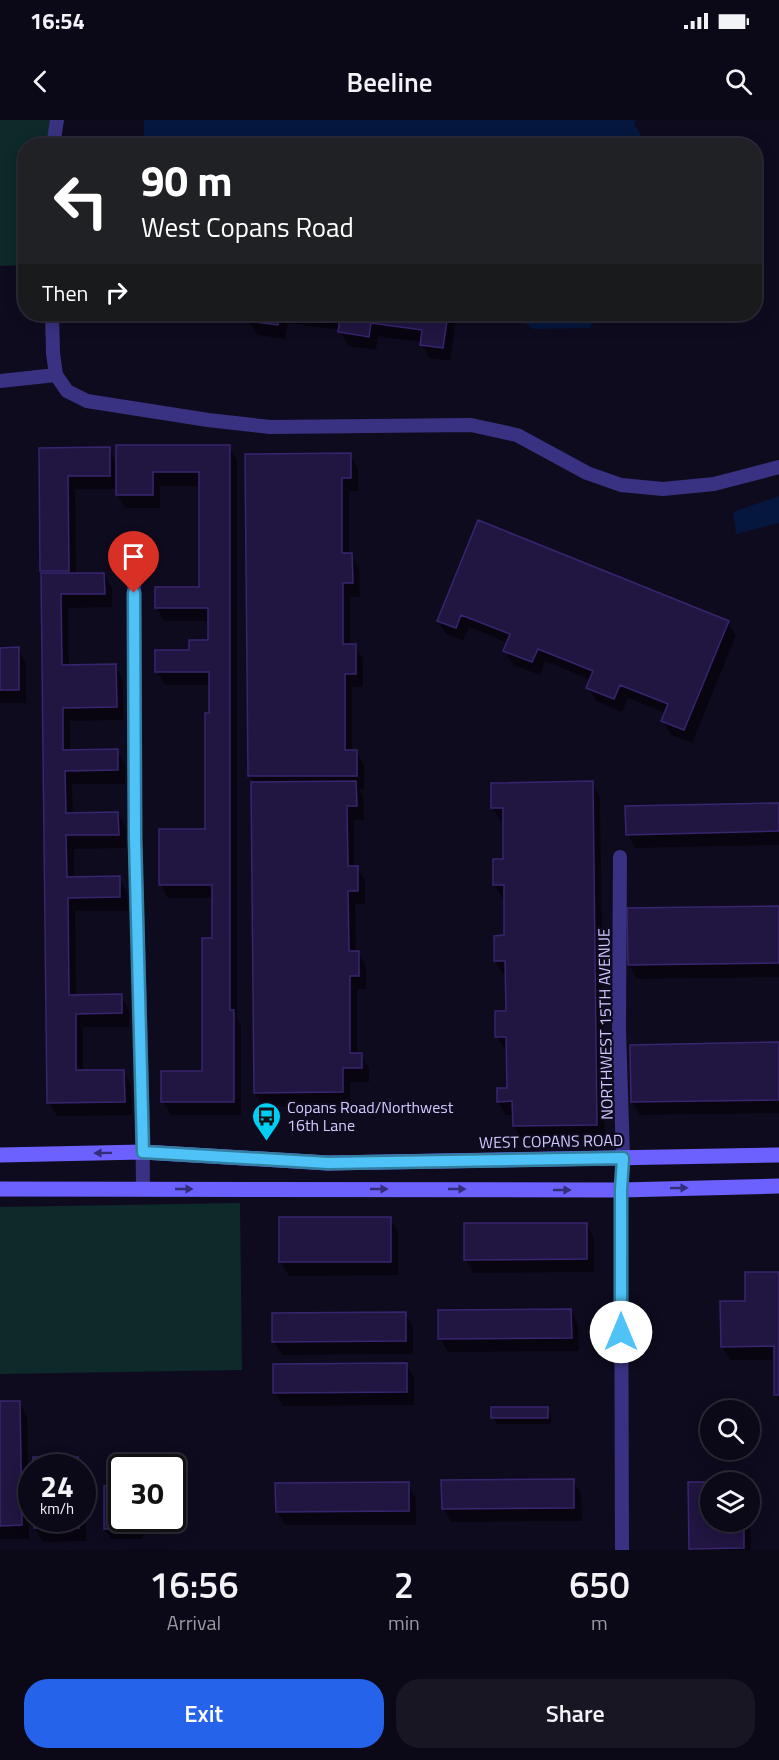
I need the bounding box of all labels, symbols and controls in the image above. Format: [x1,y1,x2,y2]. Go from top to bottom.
text: 16:54 [30,4,85,38]
text: Beeline [347,61,432,102]
icon: back [24,65,57,98]
icon: search [722,65,755,98]
text: 90 m [141,148,233,212]
icon: left [42,162,120,240]
text: West Copans Road [141,206,354,247]
text: Then [42,276,88,310]
icon: right [100,276,133,309]
pin [108,531,159,593]
icon: arrive [117,540,150,573]
street label: NORTHWEST 15TH AVENUE [591,928,619,1120]
place label: Copans Road/Northwest 16th Lane [287,1095,454,1137]
bus stop icon: Copans Road/Northwest 16th Lane [250,1100,282,1142]
street label: WEST COPANS ROAD [479,1128,623,1154]
one-way arrow [93,1148,112,1158]
one-way arrow [175,1184,194,1193]
one-way arrow [370,1184,389,1194]
one-way arrow [448,1184,467,1194]
one-way arrow [670,1184,689,1193]
one-way arrow [552,1185,571,1195]
position arrow [589,1300,653,1364]
map controls [700,1400,760,1532]
button: search [700,1400,760,1460]
speed limit sign: 30 [108,1454,186,1532]
text: 24 [40,1463,74,1509]
button: layers [700,1472,760,1532]
text: km/h [40,1497,74,1520]
text: 16:56 [149,1557,239,1612]
text: 2 [394,1557,414,1612]
text: 650 [569,1557,630,1612]
text: Arrival [167,1607,221,1638]
text: min [388,1607,420,1638]
text: m [591,1607,608,1638]
button: Exit [24,1679,384,1748]
button: Share [396,1679,755,1748]

